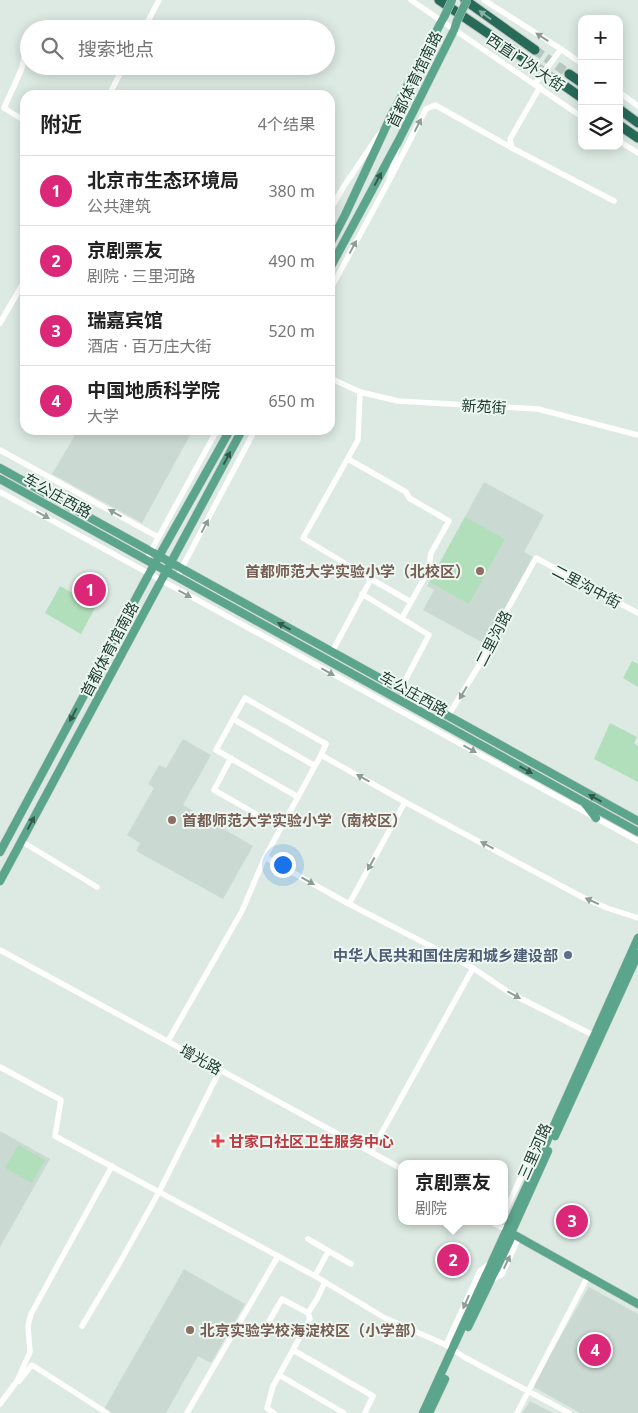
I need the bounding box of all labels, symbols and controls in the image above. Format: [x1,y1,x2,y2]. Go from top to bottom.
one-way arrow [478,10,492,20]
map controls [578,15,623,150]
button: + [578,15,623,60]
search box [20,20,335,75]
street label: 首都体育馆南路 [382,27,446,131]
street label: 西直门外大街 [483,29,569,95]
one-way arrow [535,32,548,41]
icon: search [38,34,66,62]
text: 搜索地点 [78,36,154,62]
button: − [578,60,623,105]
button: layers [578,105,623,150]
text: 附近 [40,110,82,138]
text: 4个结果 [258,113,315,135]
one-way arrow [414,118,422,132]
text: 北京市生态环境局 [87,167,239,193]
one-way arrow [374,172,382,186]
text: 1 [51,180,61,202]
text: 380 m [268,180,315,202]
text: 公共建筑 [87,195,151,217]
text: 京剧票友 [87,237,163,263]
one-way arrow [349,240,357,254]
text: 2 [51,250,61,272]
text: 490 m [268,250,315,272]
text: 剧院 · 三里河路 [87,265,196,287]
text: 瑞嘉宾馆 [87,307,163,333]
text: 3 [51,320,61,342]
text: 520 m [268,320,315,342]
text: 酒店 · 百万庄大街 [87,335,212,357]
text: 中国地质科学院 [87,377,220,403]
text: 4 [51,390,61,412]
text: 650 m [268,390,315,412]
street label: 新苑街 [461,395,507,417]
text: 大学 [87,405,119,427]
one-way arrow [223,451,231,466]
street label: 车公庄西路 [20,468,96,522]
one-way arrow [108,509,123,517]
one-way arrow [36,511,49,520]
one-way arrow [200,519,209,532]
street label: 二里沟中街 [549,560,625,612]
place label: 首都师范大学实验小学（北校区） [245,561,470,581]
marker: 首都师范大学实验小学（北校区） [474,565,486,577]
pin: 1 [74,571,106,609]
one-way arrow [178,590,192,598]
street label: 首都体育馆南路 [76,598,142,700]
street label: 二里沟路 [470,607,516,669]
one-way arrow [277,622,292,630]
street label: 车公庄西路 [376,666,452,720]
one-way arrow [321,667,334,676]
one-way arrow [458,686,467,700]
one-way arrow [69,708,77,723]
one-way arrow [464,745,477,754]
one-way arrow [519,766,533,774]
one-way arrow [355,774,370,782]
one-way arrow [589,793,602,802]
place label: 首都师范大学实验小学（南校区） [182,810,407,830]
marker: 首都师范大学实验小学（南校区） [166,814,178,826]
one-way arrow [27,815,35,830]
one-way arrow [480,841,493,850]
your location [270,852,296,878]
one-way arrow [367,857,376,870]
one-way arrow [301,876,314,885]
one-way arrow [585,897,599,905]
place label: 中华人民共和国住房和城乡建设部 [333,945,558,965]
marker: 中华人民共和国住房和城乡建设部 [562,949,574,961]
one-way arrow [507,990,520,999]
street label: 增光路 [176,1039,226,1079]
street label: 三里河路 [513,1120,555,1182]
place label: 甘家口社区卫生服务中心 [229,1131,394,1151]
marker: 甘家口社区卫生服务中心 [211,1134,225,1148]
popup [398,1160,508,1225]
text: 京剧票友 [415,1169,491,1195]
text: 剧院 [415,1197,447,1219]
pin: 3 [556,1202,588,1240]
pin: 2 [437,1241,469,1279]
one-way arrow [504,1255,512,1269]
one-way arrow [461,1295,469,1309]
place label: 北京实验学校海淀校区（小学部） [200,1320,425,1340]
marker: 北京实验学校海淀校区（小学部） [184,1324,196,1336]
pin: 4 [579,1331,611,1369]

